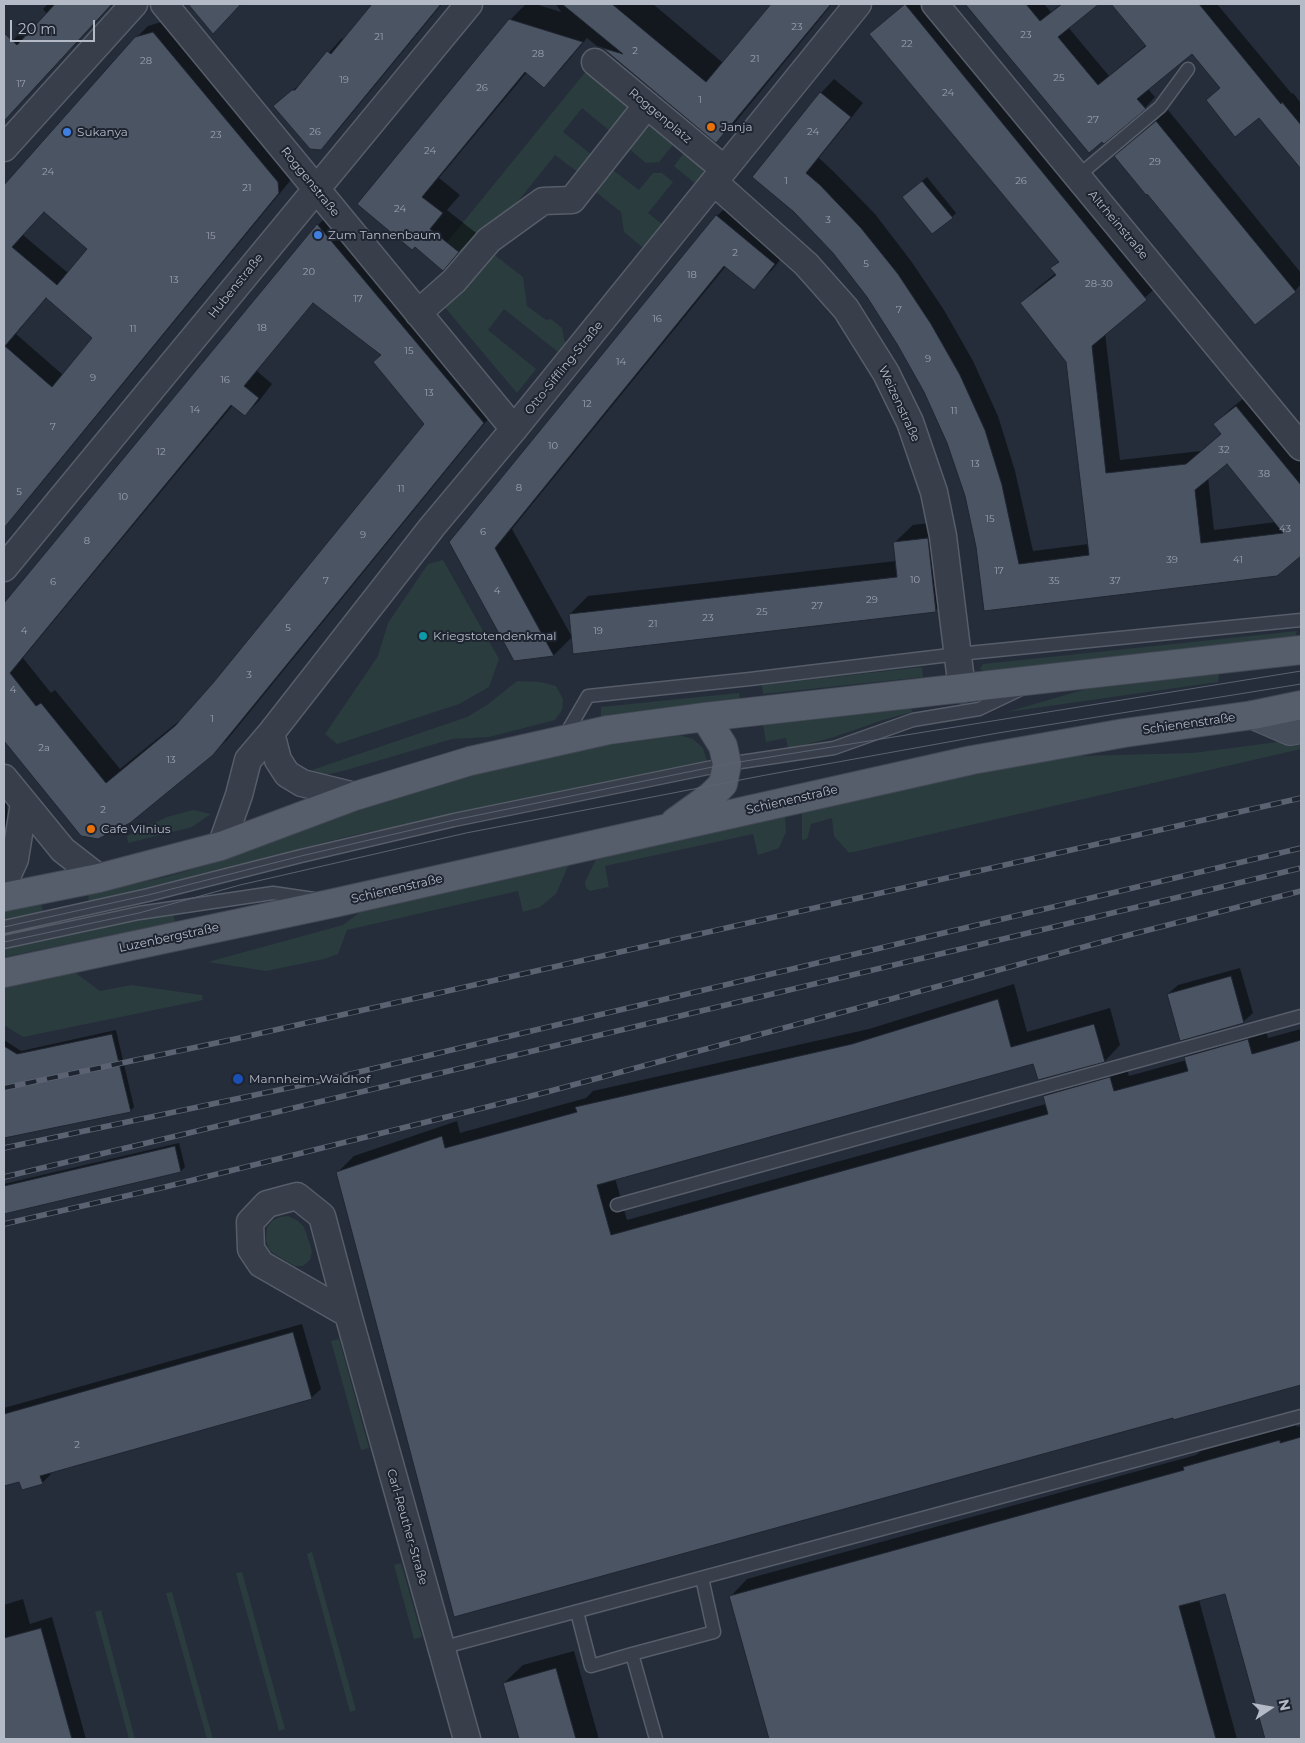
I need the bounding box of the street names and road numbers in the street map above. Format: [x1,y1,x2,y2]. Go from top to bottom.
street label: Roggenplatz [626,86,694,146]
street label: Roggenstraße [278,144,342,220]
street label: Altrheinstraße [1085,188,1151,262]
street label: Hubenstraße [206,251,266,321]
street label: Otto-Siffling-Straße [522,318,606,418]
street label: Weizenstraße [875,364,923,444]
street label: Schienenstraße [1142,710,1236,738]
street label: Schienenstraße [745,782,839,818]
street label: Schienenstraße [350,871,444,907]
street label: Luzenbergstraße [118,920,220,956]
street label: Carl-Reuther-Straße [384,1467,430,1587]

